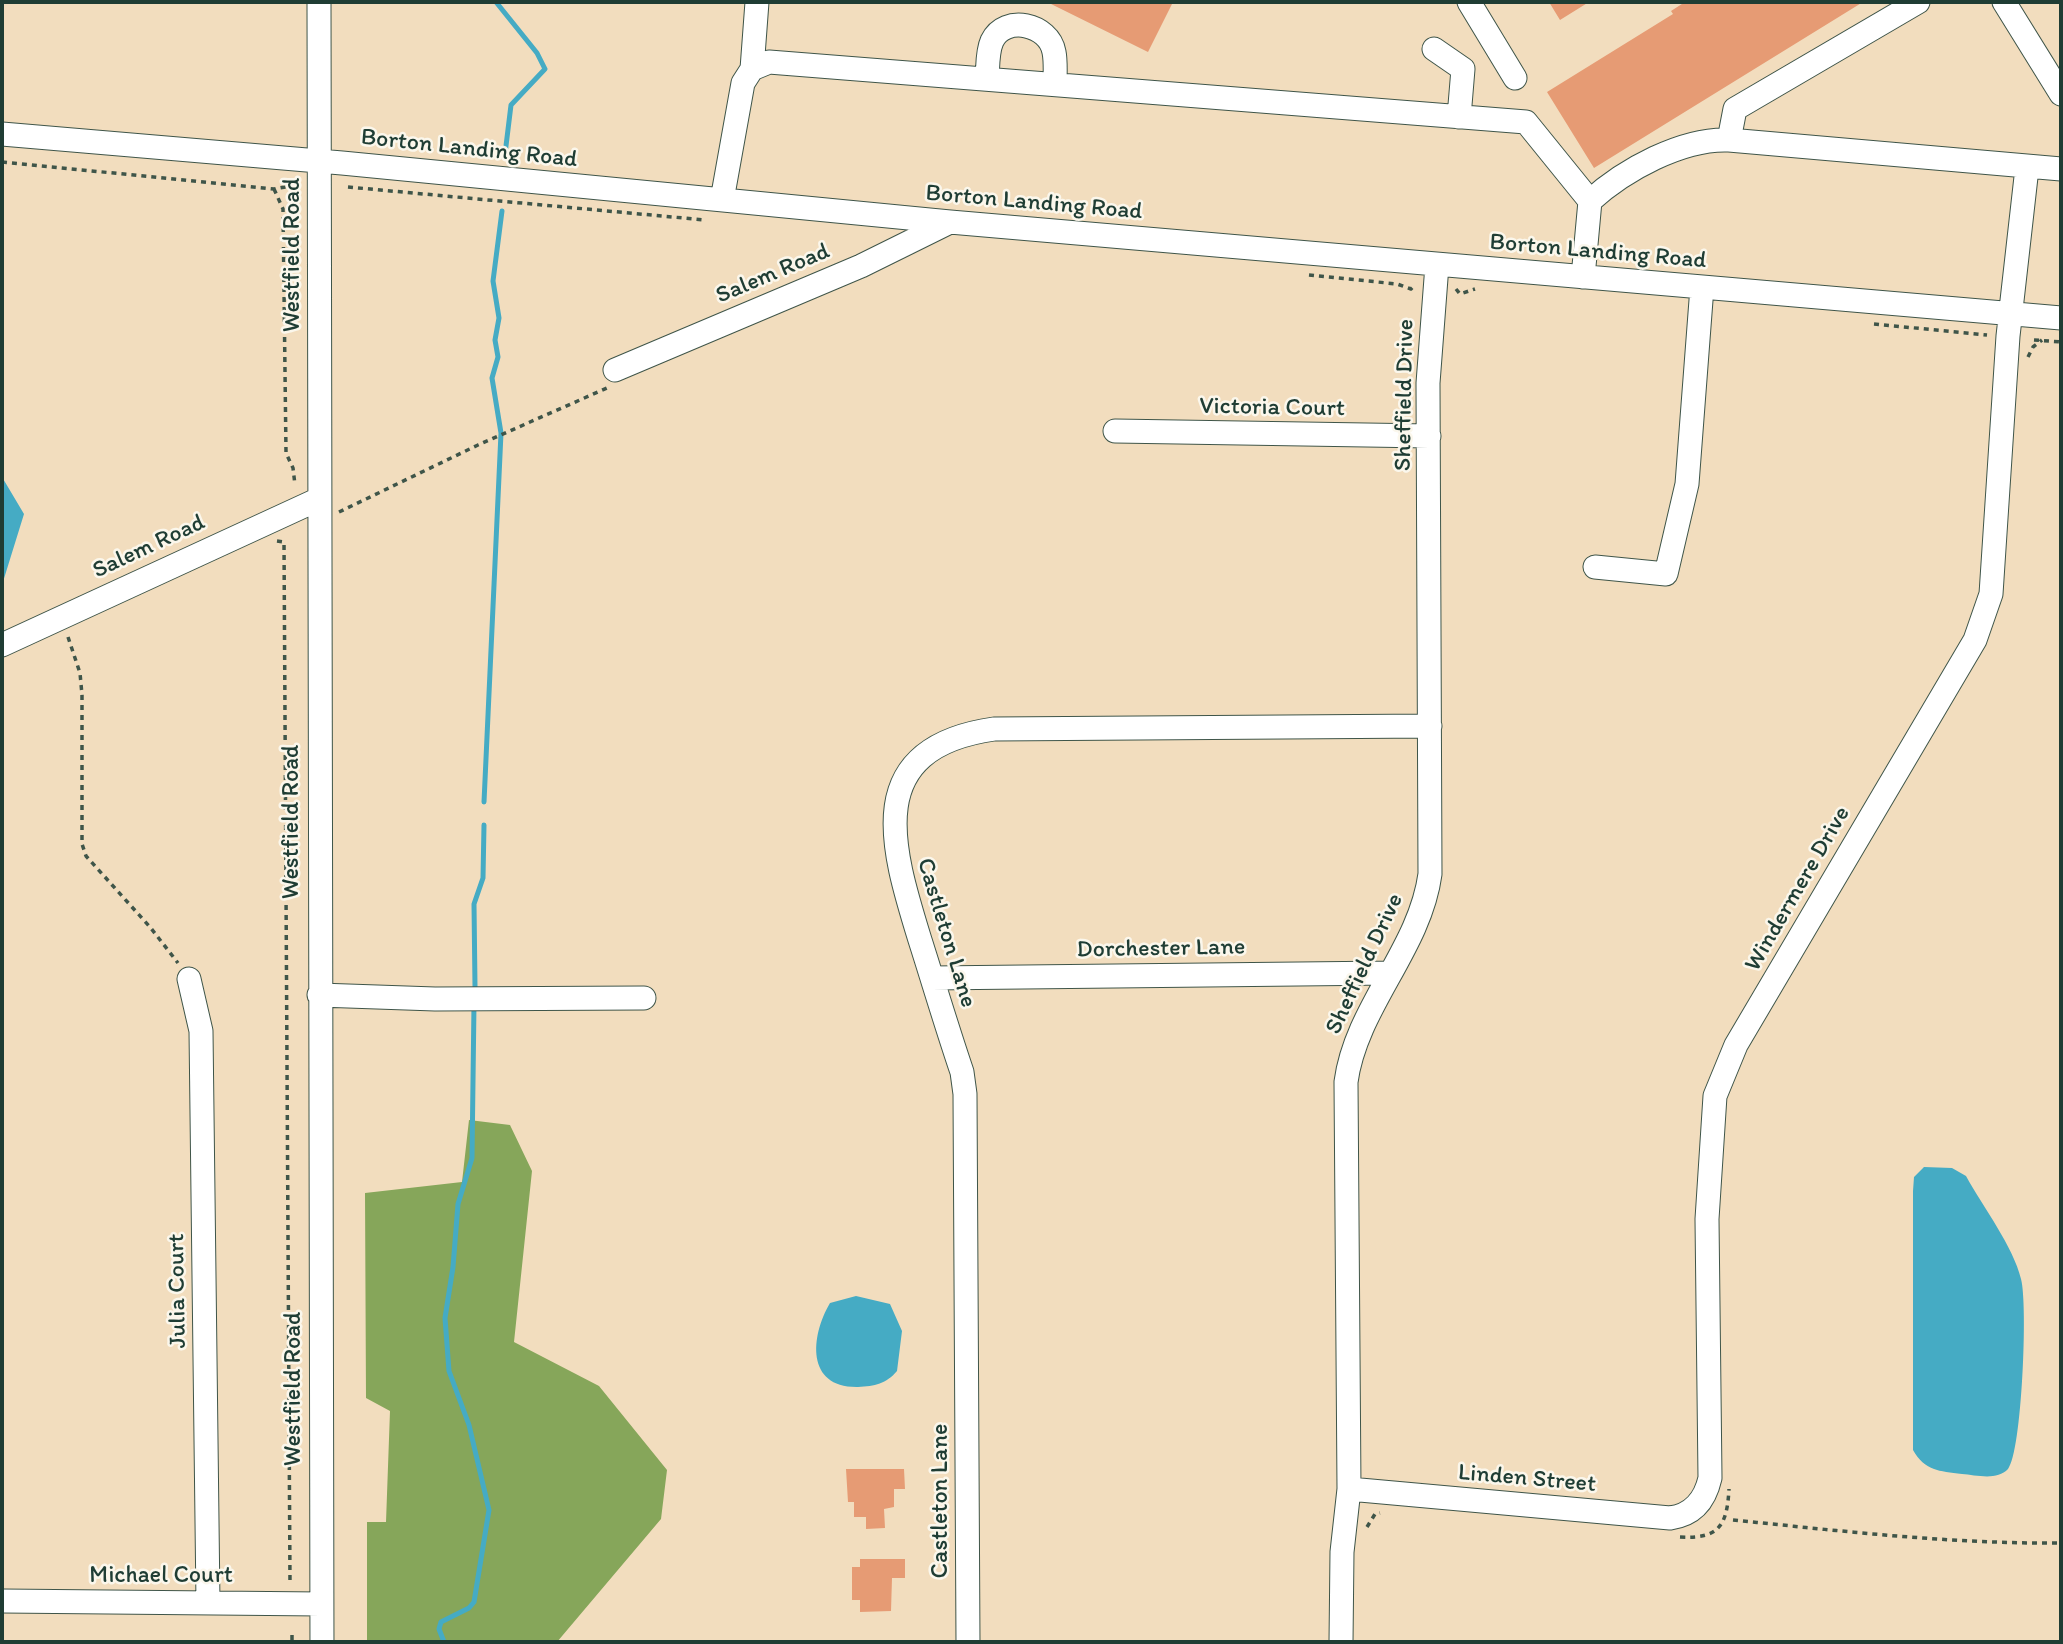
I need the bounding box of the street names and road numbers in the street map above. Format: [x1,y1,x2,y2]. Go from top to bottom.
street label: Borton Landing Road [359,123,579,175]
street label: Westfield Road [279,178,307,332]
street label: Borton Landing Road [924,179,1144,227]
street label: Borton Landing Road [1488,228,1708,276]
street label: Salem Road [712,237,834,311]
street label: Sheffield Drive [1389,319,1421,471]
street label: Victoria Court [1199,392,1345,424]
street label: Salem Road [88,508,210,586]
street label: Westfield Road [278,745,306,899]
street label: Windermere Drive [1739,801,1857,977]
street label: Castleton Lane [910,855,982,1011]
street label: Sheffield Drive [1320,889,1410,1039]
street label: Dorchester Lane [1076,933,1246,965]
street label: Julia Court [163,1233,193,1349]
street label: Westfield Road [280,1312,308,1466]
street label: Castleton Lane [927,1424,955,1578]
street label: Linden Street [1457,1459,1597,1499]
street label: Michael Court [89,1562,233,1590]

